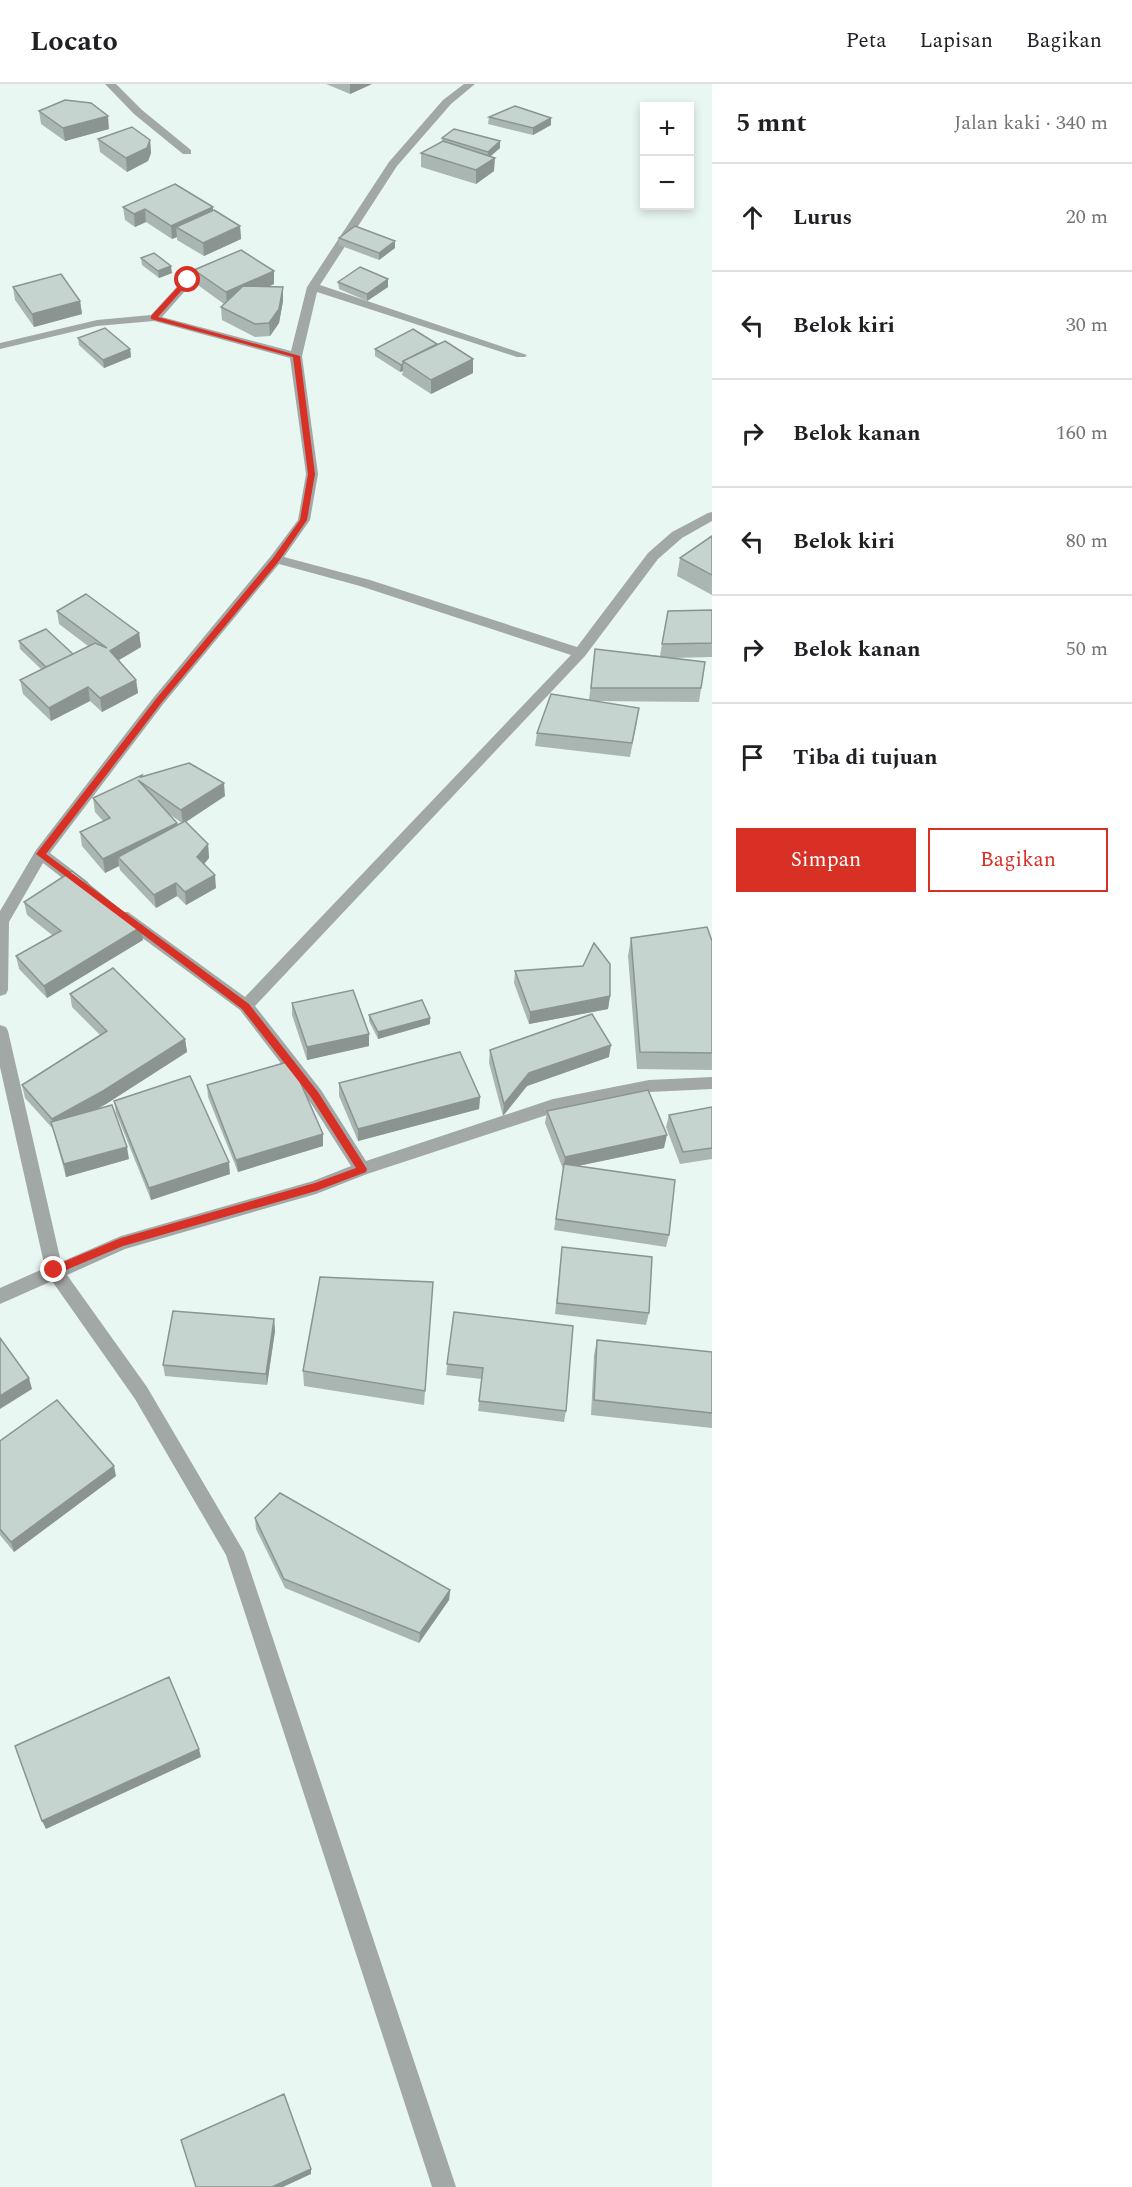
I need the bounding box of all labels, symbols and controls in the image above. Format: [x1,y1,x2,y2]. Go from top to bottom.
text: Locato [30,20,118,63]
text: Peta [846,25,886,57]
text: Lapisan [919,25,993,57]
text: Bagikan [1026,25,1102,57]
map controls [640,102,694,210]
button: + [640,102,694,156]
text: 5 mnt [736,103,807,143]
text: Jalan kaki · 340 m [954,108,1108,138]
button: − [640,156,694,210]
icon: ahead [736,201,769,234]
text: Lurus [793,201,852,234]
text: 20 m [1066,202,1108,232]
route start [174,266,200,292]
icon: left [736,309,769,342]
text: Belok kiri [793,309,895,342]
text: 30 m [1066,310,1108,340]
icon: right [736,417,769,450]
text: Belok kanan [793,417,921,450]
text: 160 m [1056,418,1108,448]
icon: left [736,525,769,558]
text: Belok kiri [793,525,895,558]
text: 80 m [1066,526,1108,556]
icon: right [736,633,769,666]
text: Belok kanan [793,633,921,666]
text: 50 m [1066,634,1108,664]
icon: arrive [736,741,769,774]
text: Tiba di tujuan [793,741,938,774]
button: Simpan [736,828,916,892]
button: Bagikan [928,828,1108,892]
route end [40,1256,66,1282]

